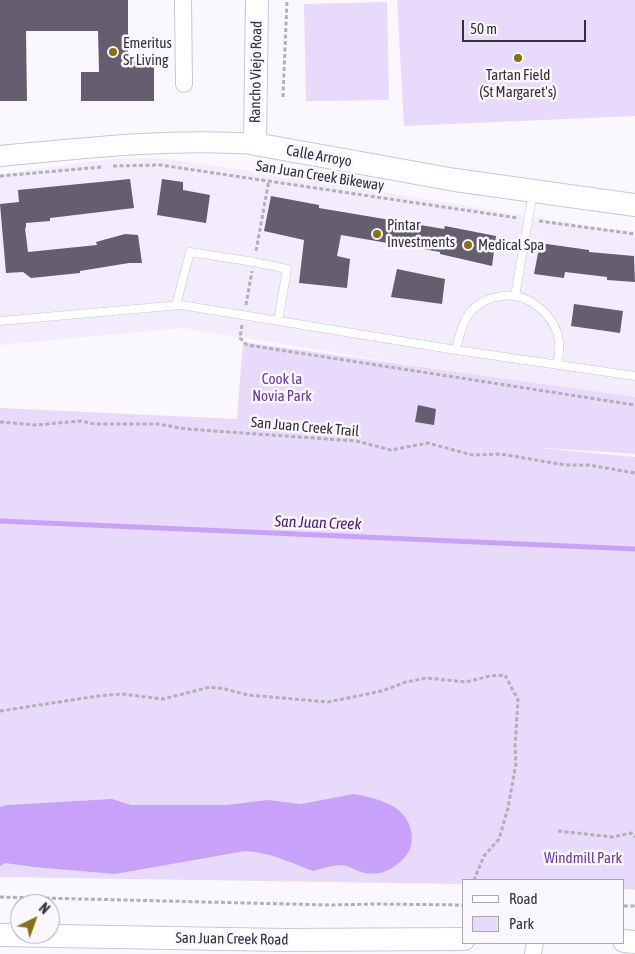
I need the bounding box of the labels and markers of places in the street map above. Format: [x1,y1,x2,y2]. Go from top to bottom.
place label: Emeritus Sr Living [123,34,172,69]
marker: Emeritus Sr Living [107,46,119,58]
marker: Tartan Field (St Margaret's) [512,52,524,64]
place label: Tartan Field (St Margaret's) [479,66,557,101]
place label: Pintar Investments [387,216,455,251]
marker: Pintar Investments [371,228,383,240]
place label: Medical Spa [478,236,544,254]
marker: Medical Spa [462,239,474,251]

